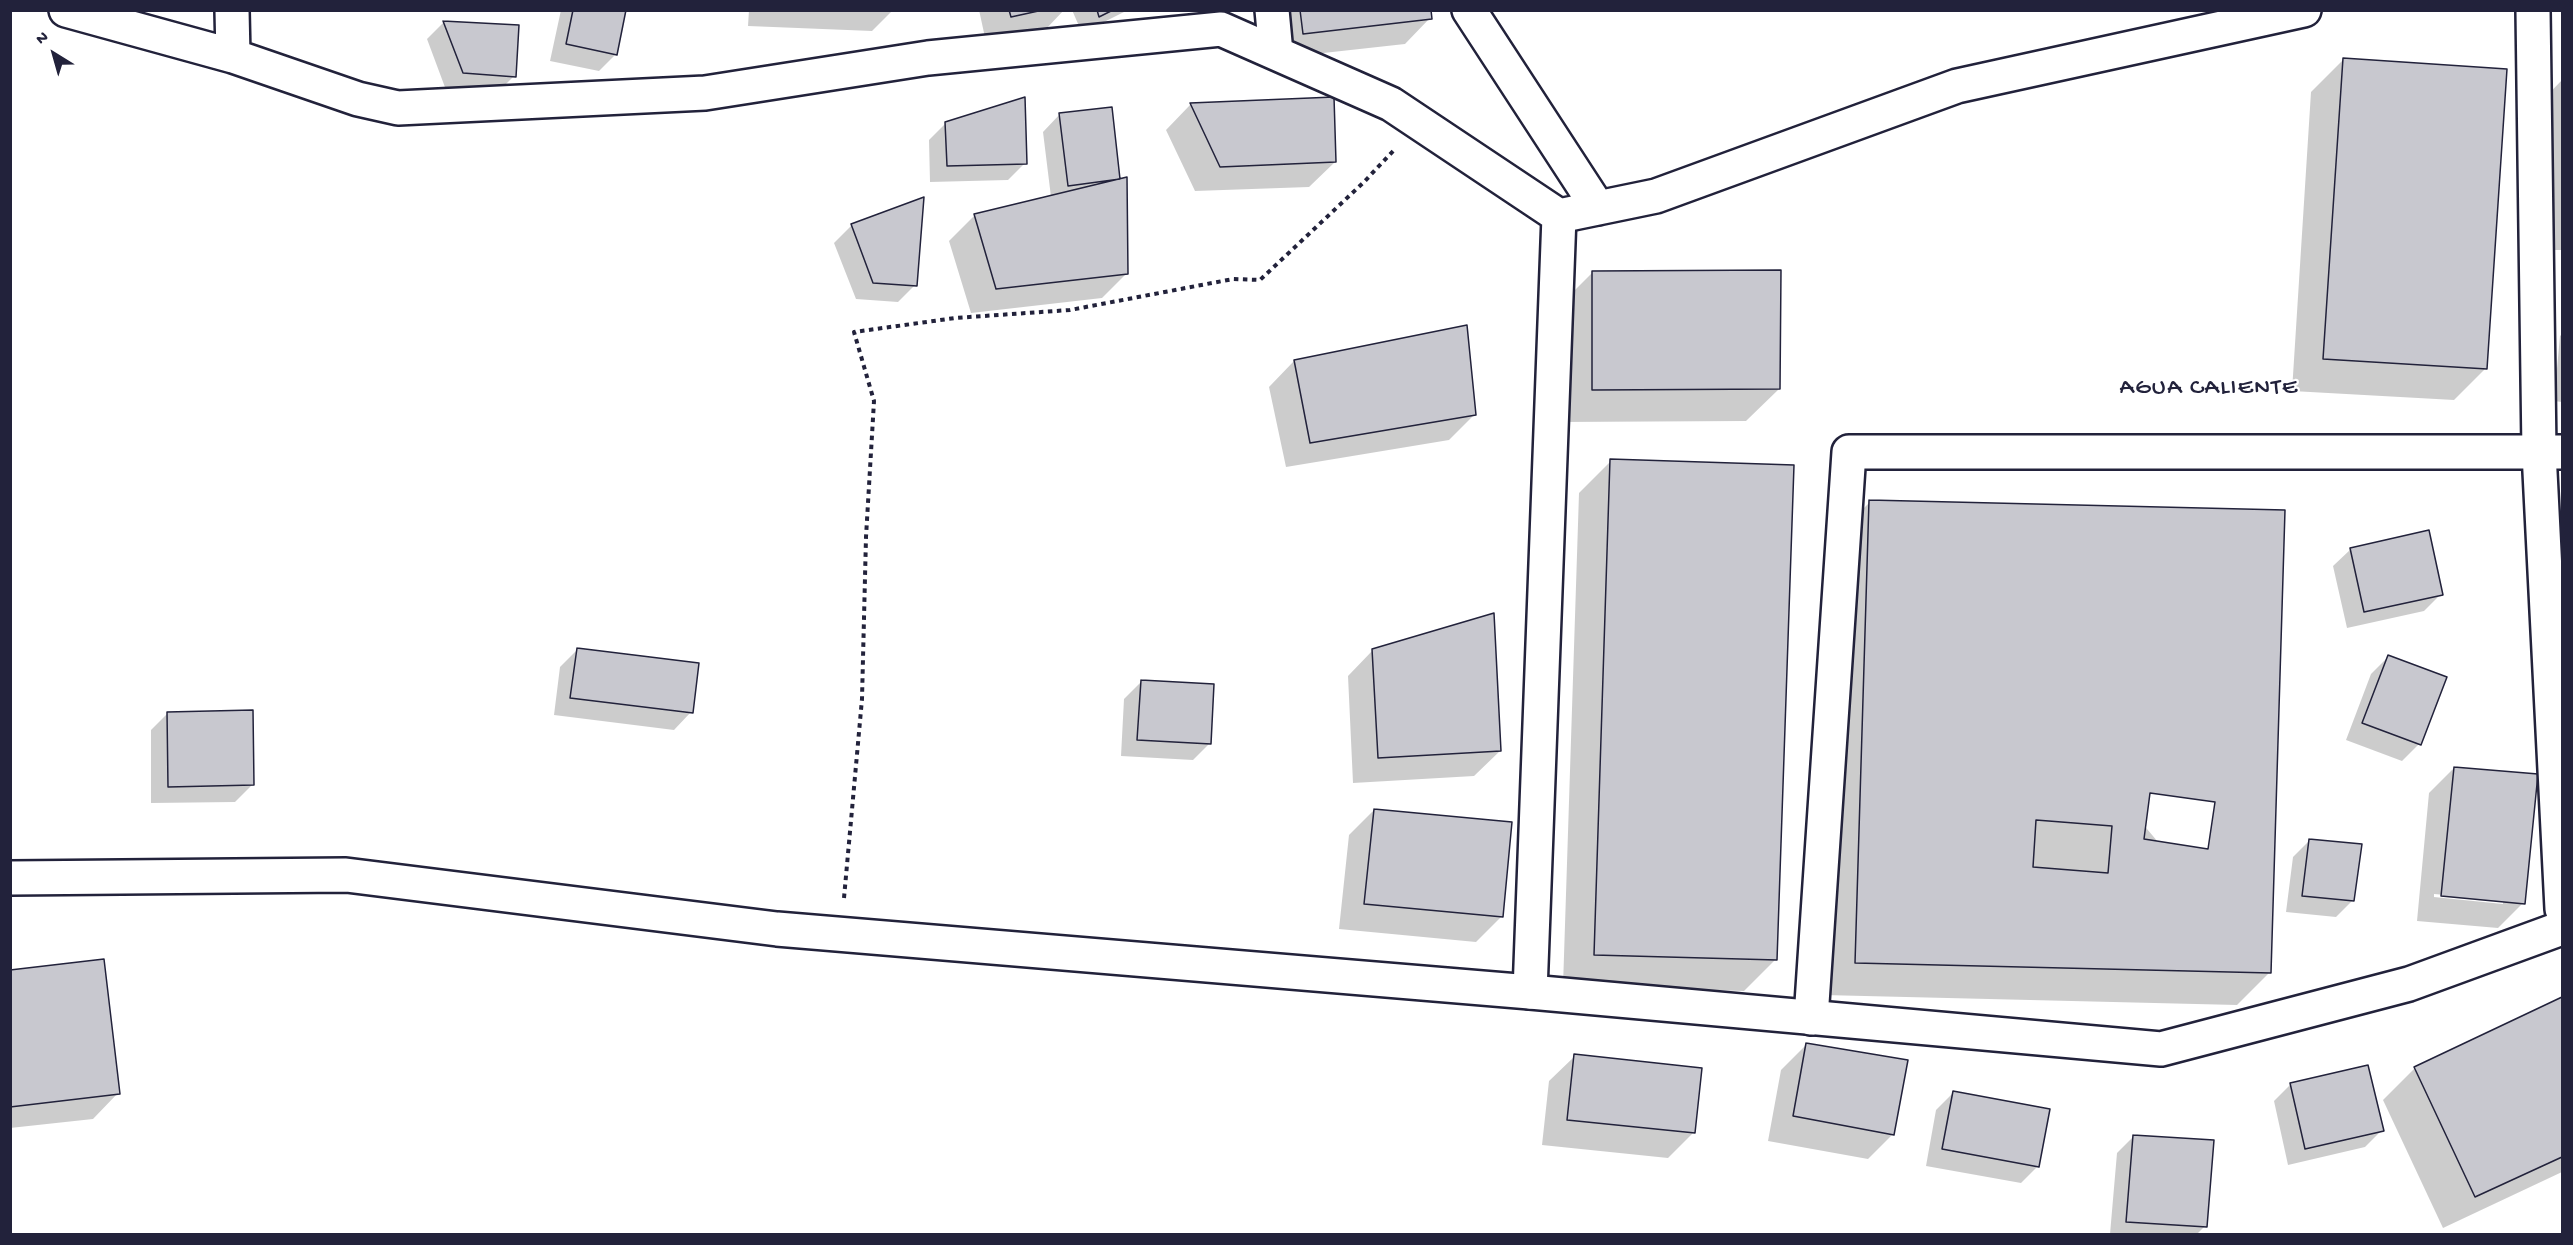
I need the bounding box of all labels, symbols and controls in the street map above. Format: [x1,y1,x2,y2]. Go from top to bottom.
north arrow [24,24,84,84]
text: N [33,28,53,50]
district label: AGUA CALIENTE [2119,375,2299,403]

